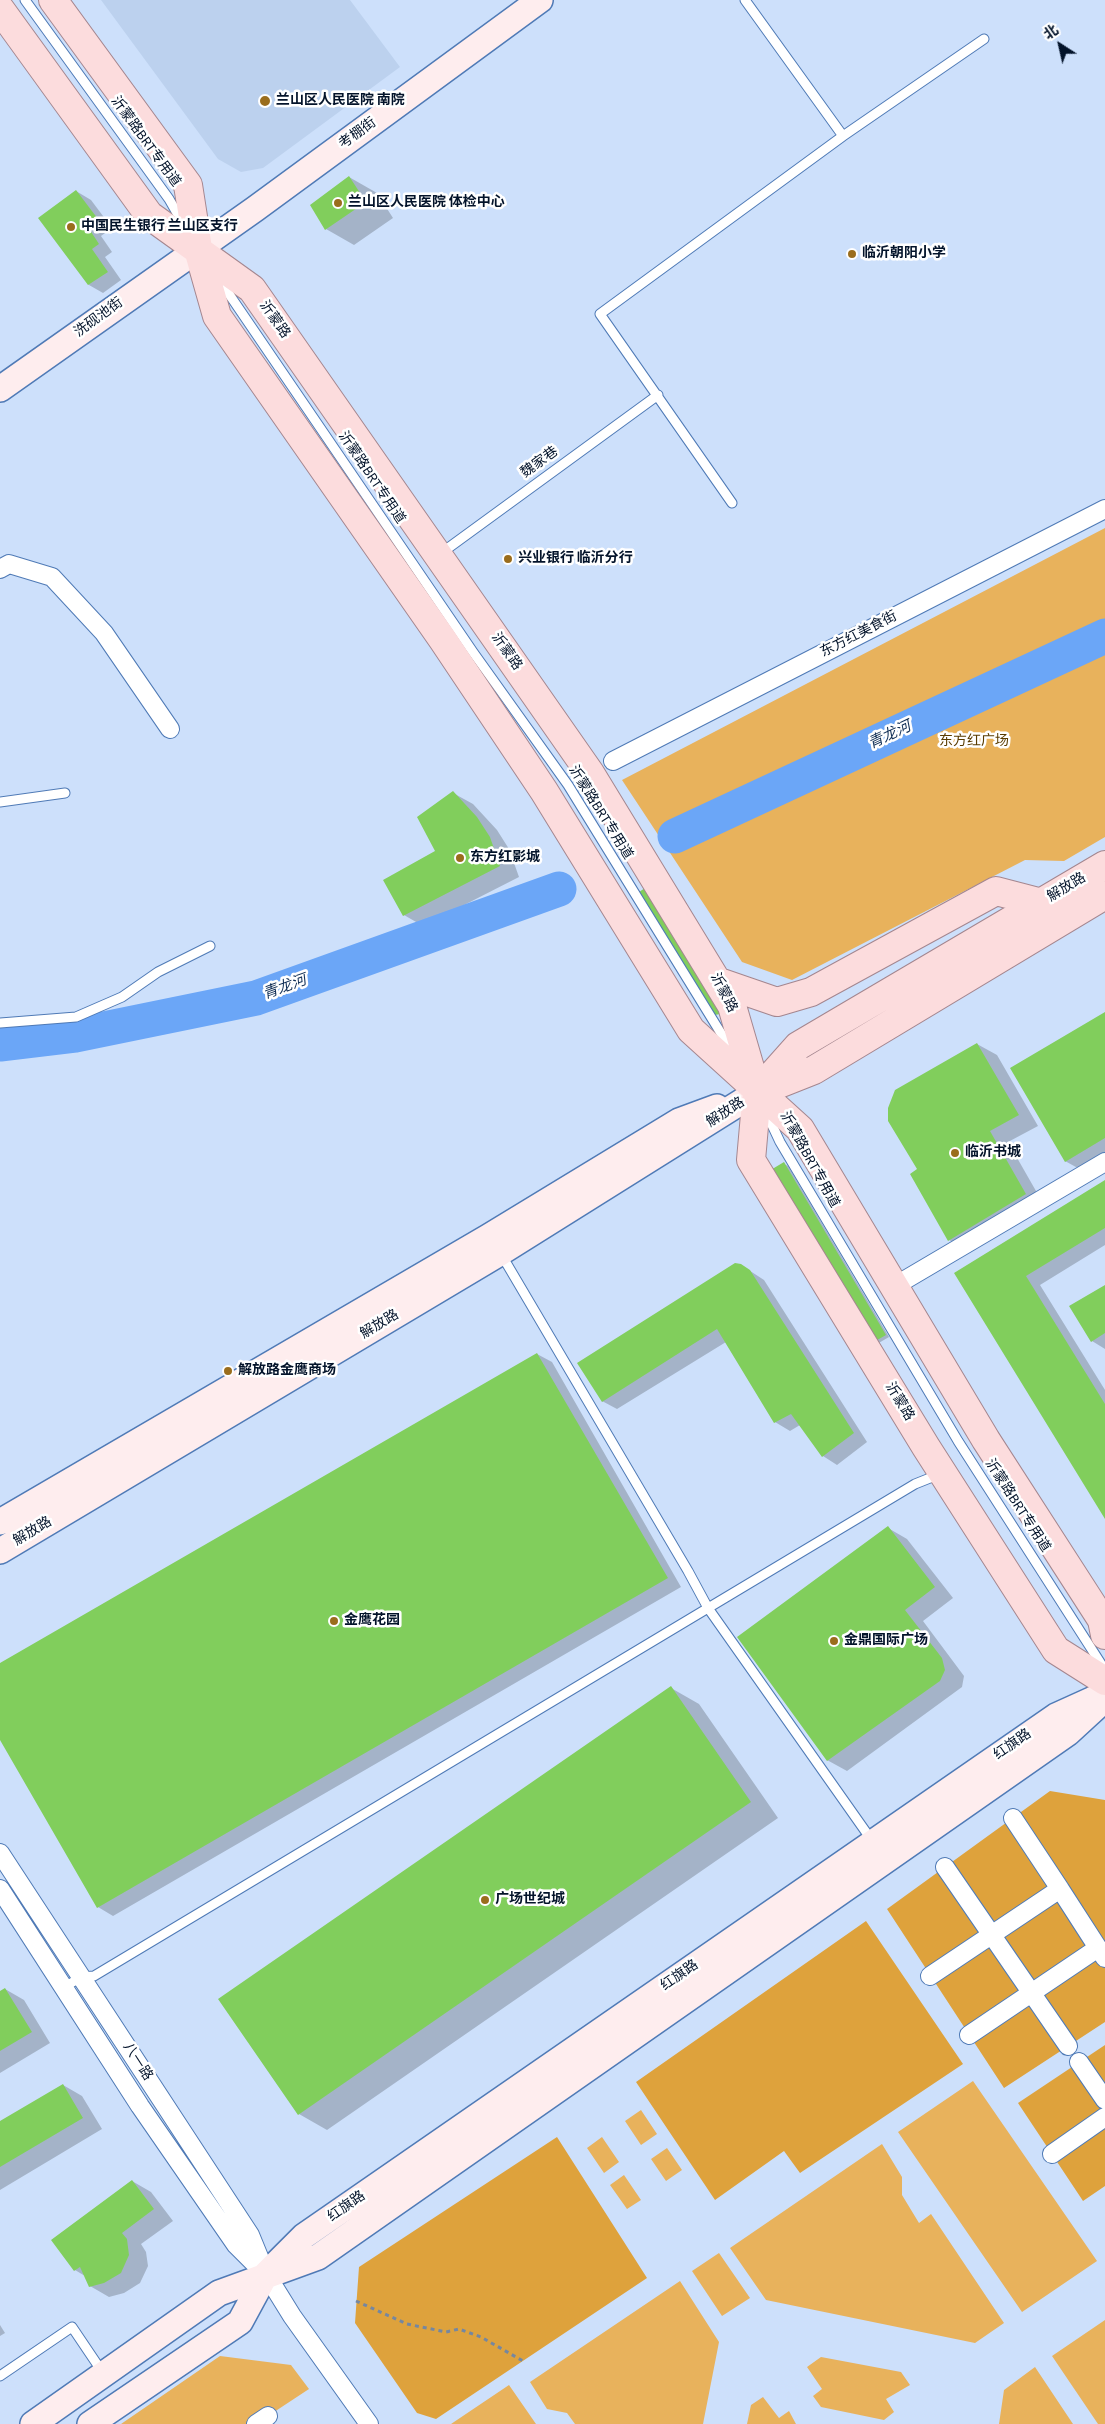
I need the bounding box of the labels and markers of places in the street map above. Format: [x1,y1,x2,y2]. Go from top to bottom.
place label: 兰山区人民医院 南院 [276,93,405,109]
marker: 兰山区人民医院 南院 [258,94,272,108]
place label: 兰山区人民医院 体检中心 [348,195,505,211]
marker: 兰山区人民医院 体检中心 [332,197,344,209]
place label: 中国民生银行 兰山区支行 [81,219,238,235]
marker: 中国民生银行 兰山区支行 [65,221,77,233]
place label: 临沂朝阳小学 [862,246,946,262]
marker: 临沂朝阳小学 [846,248,858,260]
place label: 兴业银行 临沂分行 [518,551,633,567]
marker: 兴业银行 临沂分行 [502,553,514,565]
place label: 东方红影城 [470,850,540,866]
marker: 东方红影城 [454,852,466,864]
place label: 临沂书城 [965,1145,1021,1161]
marker: 临沂书城 [949,1147,961,1159]
place label: 解放路金鹰商场 [238,1363,336,1379]
marker: 解放路金鹰商场 [222,1365,234,1377]
place label: 金鹰花园 [344,1613,400,1629]
marker: 金鹰花园 [328,1615,340,1627]
place label: 金鼎国际广场 [844,1633,928,1649]
marker: 金鼎国际广场 [828,1635,840,1647]
place label: 广场世纪城 [495,1892,565,1908]
marker: 广场世纪城 [479,1894,491,1906]

